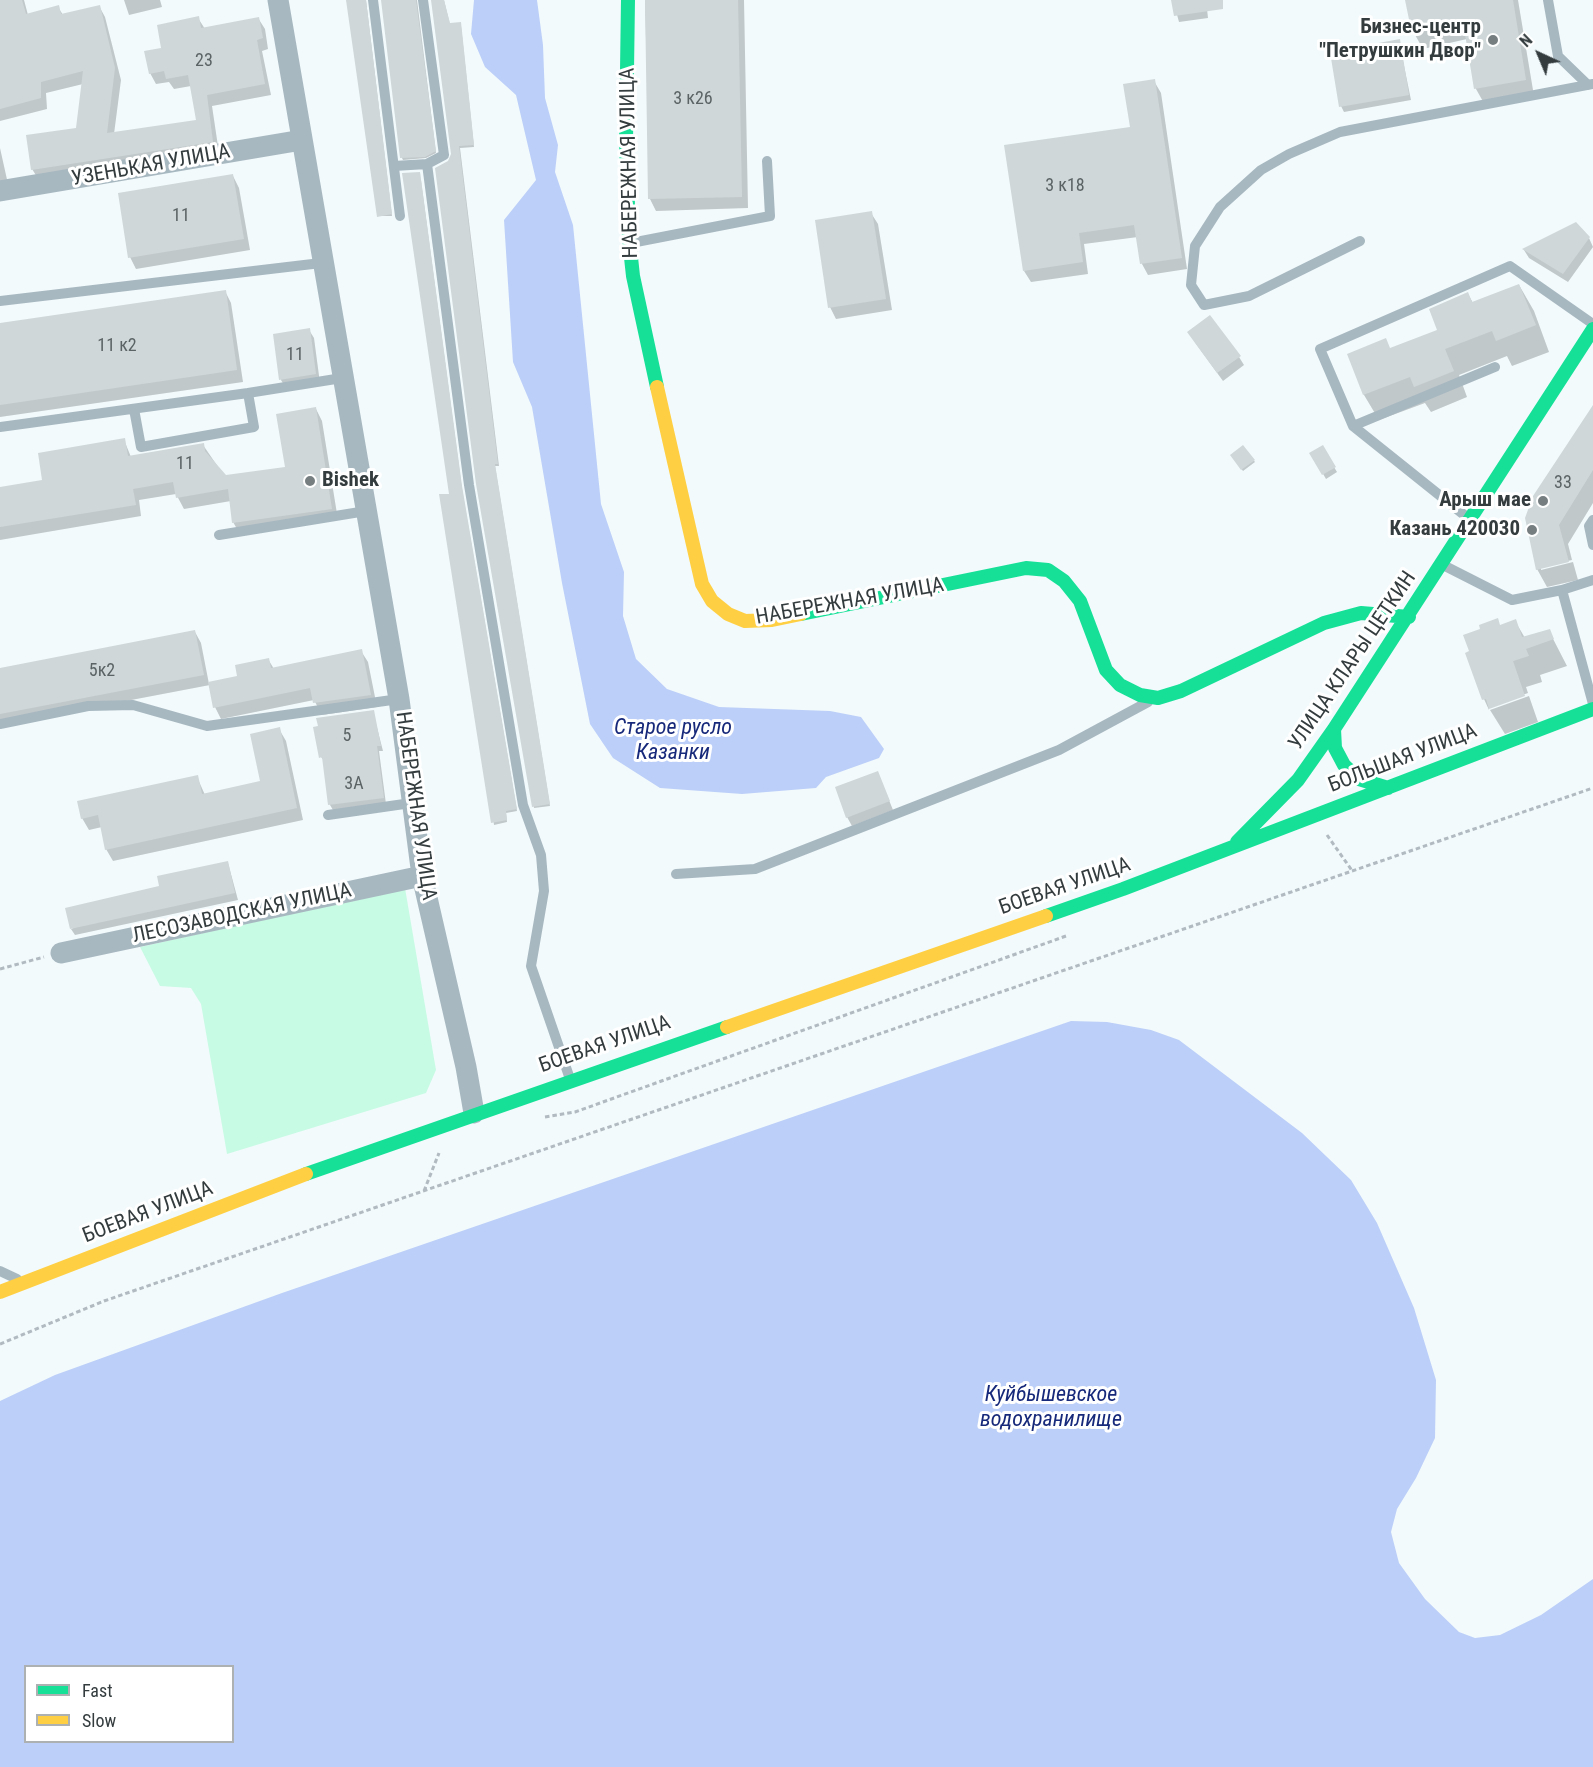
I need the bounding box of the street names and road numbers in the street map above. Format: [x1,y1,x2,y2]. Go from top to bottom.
street label: НАБЕРЕЖНАЯ УЛИЦА [616,68,644,258]
street label: УЗЕНЬКАЯ УЛИЦА [70,140,232,192]
street label: УЛИЦА КЛАРЫ ЦЕТКИН [1284,567,1422,755]
street label: НАБЕРЕЖНАЯ УЛИЦА [754,573,946,631]
street label: НАБЕРЕЖНАЯ УЛИЦА [389,710,441,902]
street label: БОЛЬШАЯ УЛИЦА [1325,719,1481,799]
street label: БОЕВАЯ УЛИЦА [996,853,1134,921]
street label: ЛЕСОЗАВОДСКАЯ УЛИЦА [130,878,354,950]
street label: БОЕВАЯ УЛИЦА [536,1011,674,1079]
street label: БОЕВАЯ УЛИЦА [79,1177,217,1249]

